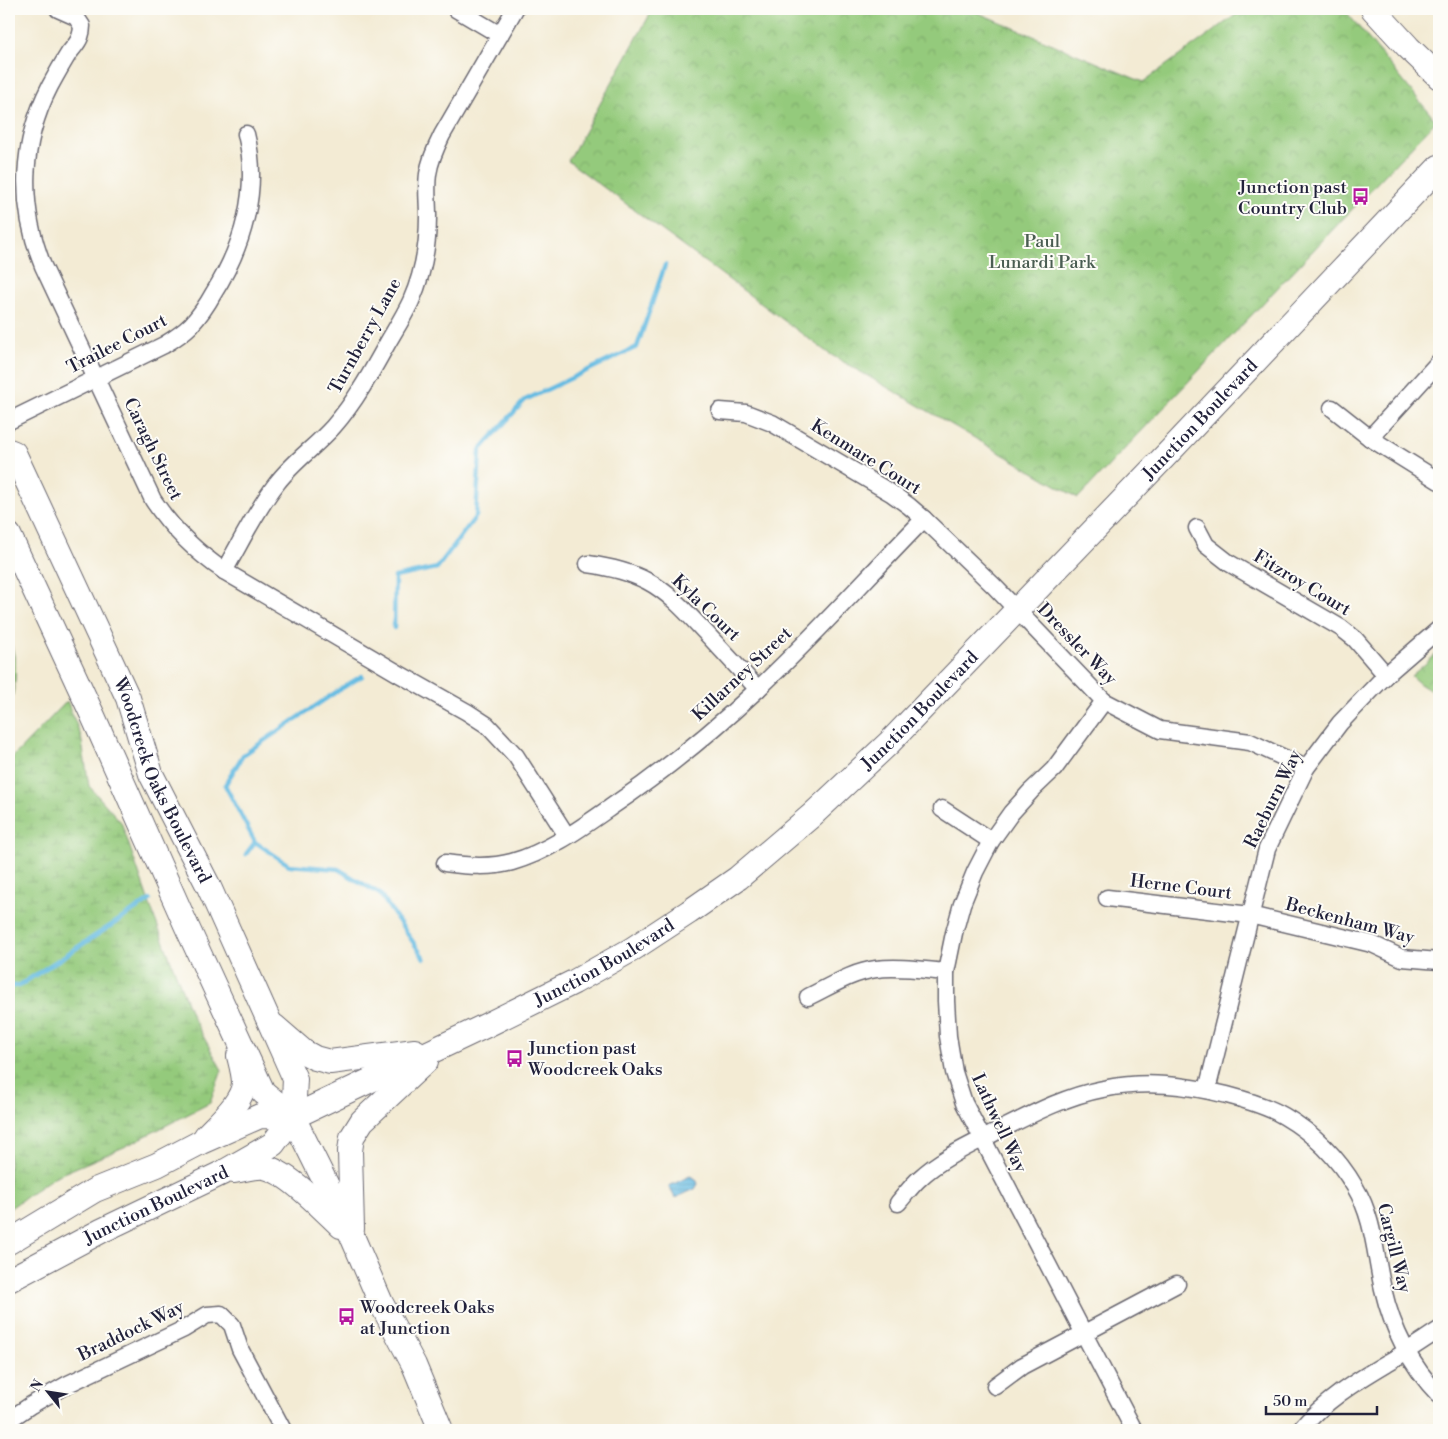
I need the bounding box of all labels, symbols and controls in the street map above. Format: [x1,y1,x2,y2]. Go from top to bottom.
place label: Junction past Country Club [1237,176,1348,220]
bus stop icon: Junction past Country Club [1351,187,1371,207]
park label: Paul Lunardi Park [989,230,1097,274]
street label: Turnberry Lane [324,274,406,398]
street label: Trailee Court [63,309,171,379]
street label: Junction Boulevard [1136,354,1263,485]
street label: Caragh Street [118,394,188,504]
street label: Kenmare Court [807,414,926,500]
street label: Fitzroy Court [1249,545,1355,621]
street label: Kyla Court [667,570,746,647]
street label: Dressler Way [1032,598,1122,690]
street label: Killarney Street [687,622,797,726]
street label: Junction Boulevard [855,645,984,775]
street label: Woodcreek Oaks Boulevard [108,673,217,888]
street label: Raeburn Way [1239,746,1307,852]
street label: Herne Court [1129,869,1234,905]
street label: Beckenham Way [1282,893,1417,949]
street label: Junction Boulevard [529,913,679,1012]
place label: Junction past Woodcreek Oaks [527,1037,663,1081]
bus stop icon: Junction past Woodcreek Oaks [504,1048,524,1068]
street label: Lathwell Way [966,1070,1032,1177]
street label: Junction Boulevard [79,1160,233,1250]
street label: Cargill Way [1372,1201,1416,1295]
street label: Braddock Way [73,1295,188,1367]
place label: Woodcreek Oaks at Junction [359,1296,495,1340]
bus stop icon: Woodcreek Oaks at Junction [336,1307,356,1327]
north arrow [22,1366,72,1416]
text: N [27,1377,48,1395]
scale bar [1266,1384,1377,1416]
text: 50 m [1273,1392,1307,1411]

